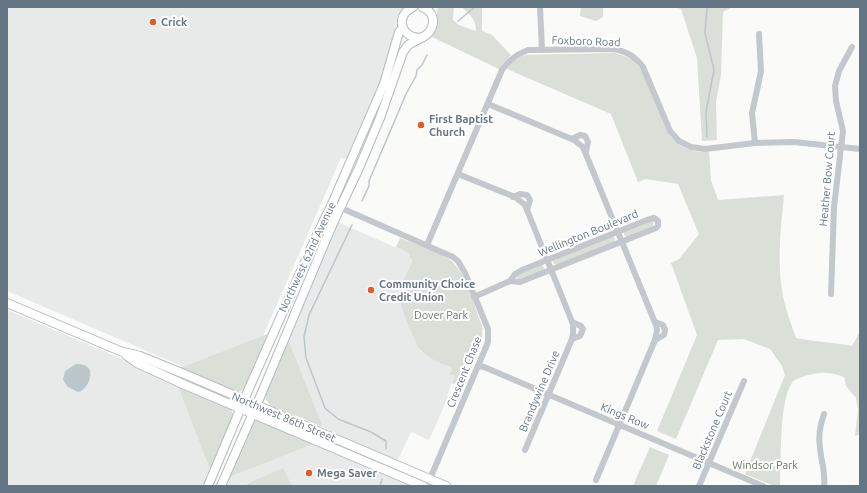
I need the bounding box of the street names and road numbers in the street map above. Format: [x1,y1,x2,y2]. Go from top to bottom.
street label: Foxboro Road [551,34,621,48]
street label: Heather Bow Court [817,130,837,227]
street label: Northwest 62nd Avenue [276,200,338,314]
street label: Wellington Boulevard [536,207,640,259]
street label: Crescent Chase [444,335,484,409]
street label: Brandywine Drive [516,349,562,433]
street label: Blackstone Court [690,388,734,471]
street label: Northwest 86th Street [230,390,338,445]
street label: Kings Row [599,400,651,432]

